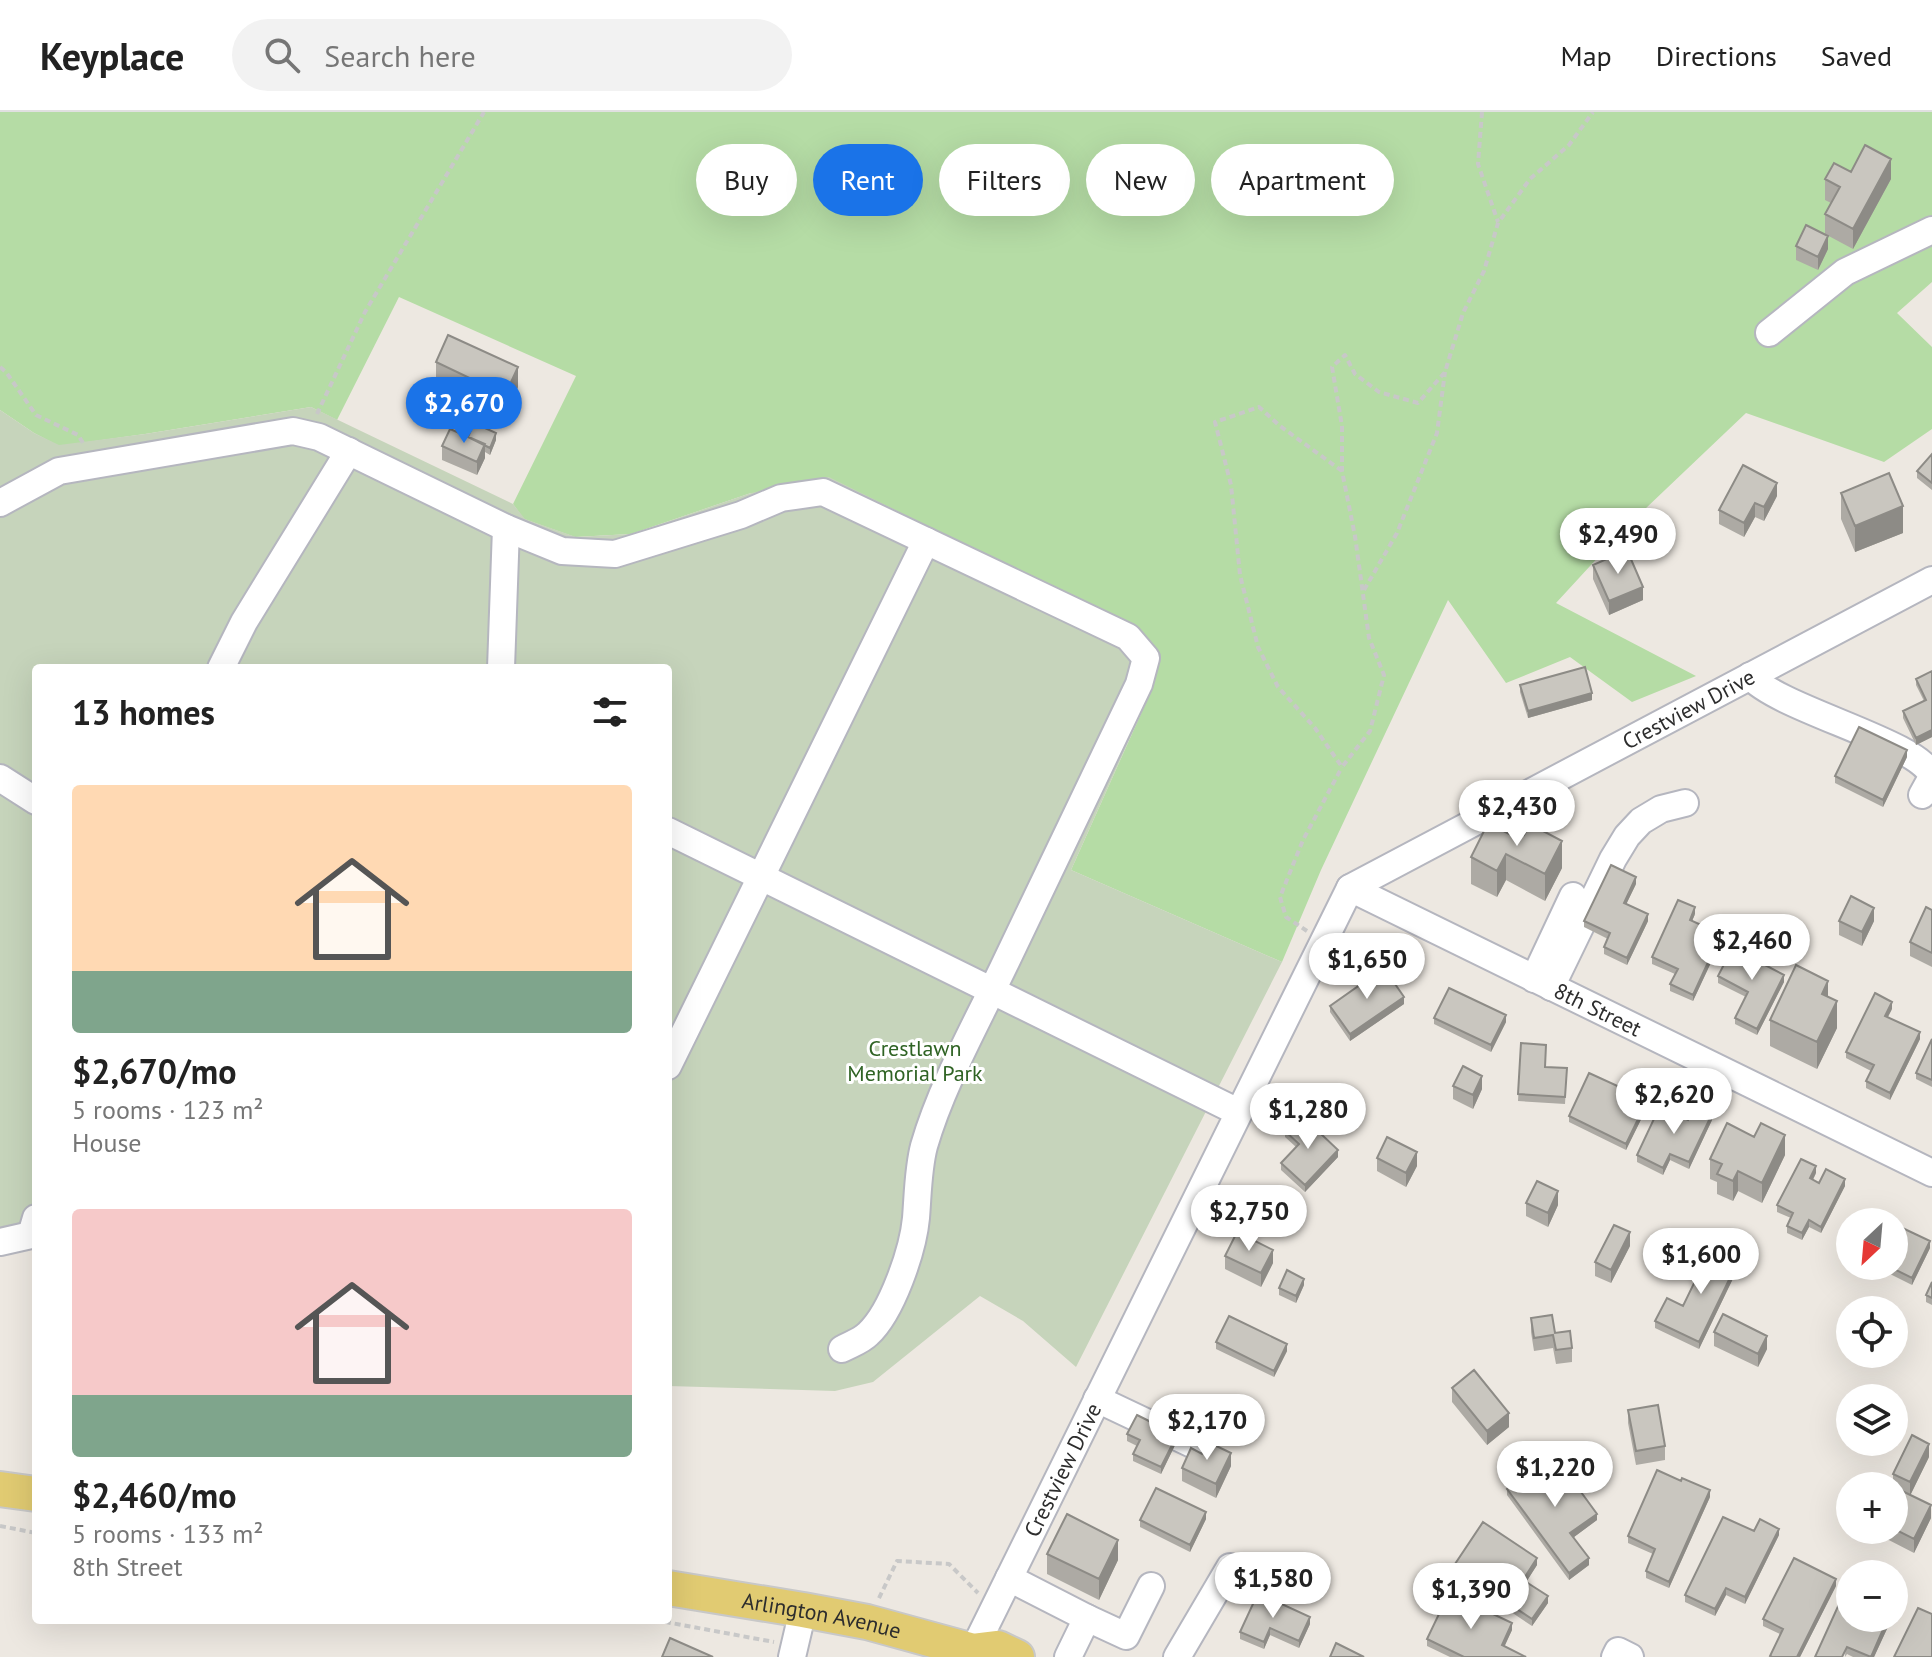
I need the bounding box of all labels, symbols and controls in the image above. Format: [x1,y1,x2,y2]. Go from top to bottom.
search box [232,19,792,91]
text: Keyplace [40,31,184,80]
icon: search [260,33,304,77]
text: Search here [324,36,476,75]
text: Map [1561,37,1612,74]
text: Directions [1656,37,1777,74]
text: Saved [1821,37,1892,74]
chip: Buy [696,144,797,216]
chip: Rent [813,144,923,216]
chip: Filters [939,144,1070,216]
chip: New [1086,144,1195,216]
chip: Apartment [1211,144,1394,216]
pin: $2,670 [399,377,529,445]
text: $2,670 [424,386,504,419]
pin: $2,490 [1553,508,1683,576]
text: $2,490 [1578,517,1658,550]
street label: Crestview Drive [1617,662,1760,755]
text: 13 homes [72,690,215,734]
icon: filters [588,690,632,734]
pin: $2,430 [1452,780,1582,848]
text: $2,430 [1477,789,1557,822]
icon: home [280,837,424,981]
pin: $2,460 [1687,914,1817,982]
text: $2,460 [1712,923,1792,956]
pin: $1,650 [1302,933,1432,1001]
text: $1,650 [1327,942,1407,975]
street label: 8th Street [1550,976,1647,1043]
park label: Crestlawn Memorial Park [847,1034,983,1087]
text: $2,670/mo [72,1049,236,1093]
pin: $2,620 [1609,1068,1739,1136]
text: $2,620 [1634,1077,1714,1110]
pin: $1,280 [1243,1083,1373,1151]
text: $1,280 [1268,1092,1348,1125]
text: 5 rooms · 123 m² [72,1093,264,1126]
text: House [72,1126,142,1159]
pin: $2,750 [1184,1185,1314,1253]
text: $2,750 [1209,1194,1289,1227]
north arrow [1836,1208,1908,1280]
map controls [1836,1208,1908,1632]
pin: $1,600 [1636,1228,1766,1296]
text: $1,600 [1661,1237,1741,1270]
icon: home [280,1261,424,1405]
button: locate [1836,1296,1908,1368]
button: layers [1836,1384,1908,1456]
pin: $2,170 [1142,1394,1272,1462]
street label: Crestview Drive [1018,1398,1107,1542]
text: $2,170 [1167,1403,1247,1436]
pin: $1,220 [1490,1441,1620,1509]
text: $1,220 [1515,1450,1595,1483]
button: + [1836,1472,1908,1544]
text: $2,460/mo [72,1473,236,1517]
text: 5 rooms · 133 m² [72,1517,264,1550]
text: 8th Street [72,1550,183,1583]
pin: $1,580 [1208,1552,1338,1620]
button: − [1836,1560,1908,1632]
text: $1,580 [1233,1561,1313,1594]
pin: $1,390 [1406,1563,1536,1631]
text: $1,390 [1431,1572,1511,1605]
street label: Arlington Avenue [740,1586,904,1645]

